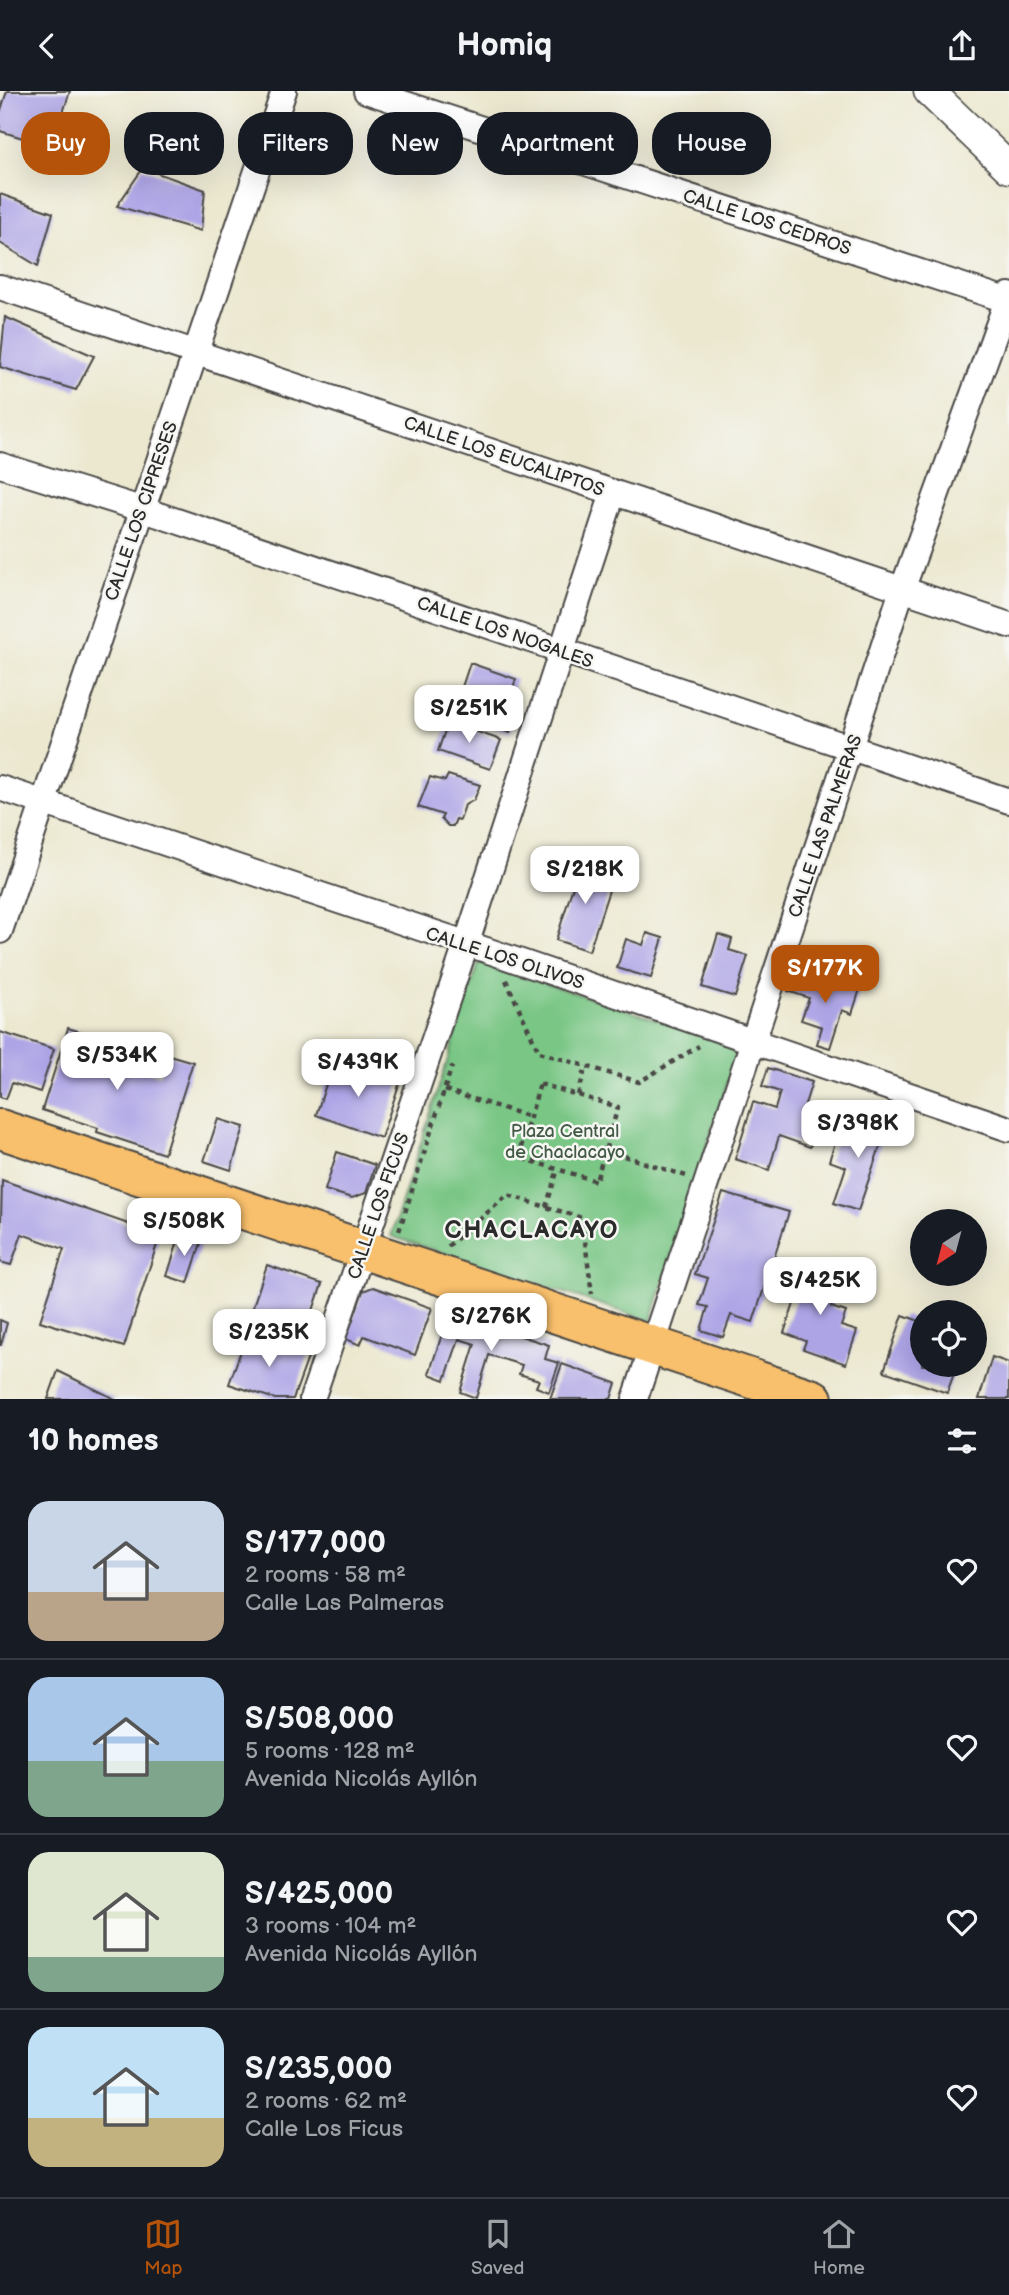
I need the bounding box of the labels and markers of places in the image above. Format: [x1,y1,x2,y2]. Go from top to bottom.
pin: S/251K [412,685,526,745]
pin: S/218K [528,847,642,906]
pin: S/177K [768,946,882,1005]
pin: S/534K [60,1033,174,1092]
pin: S/439K [301,1039,415,1099]
pin: S/398K [801,1101,915,1160]
pin: S/508K [127,1199,241,1258]
pin: S/425K [763,1257,877,1317]
pin: S/276K [434,1293,548,1353]
pin: S/235K [212,1309,326,1369]

